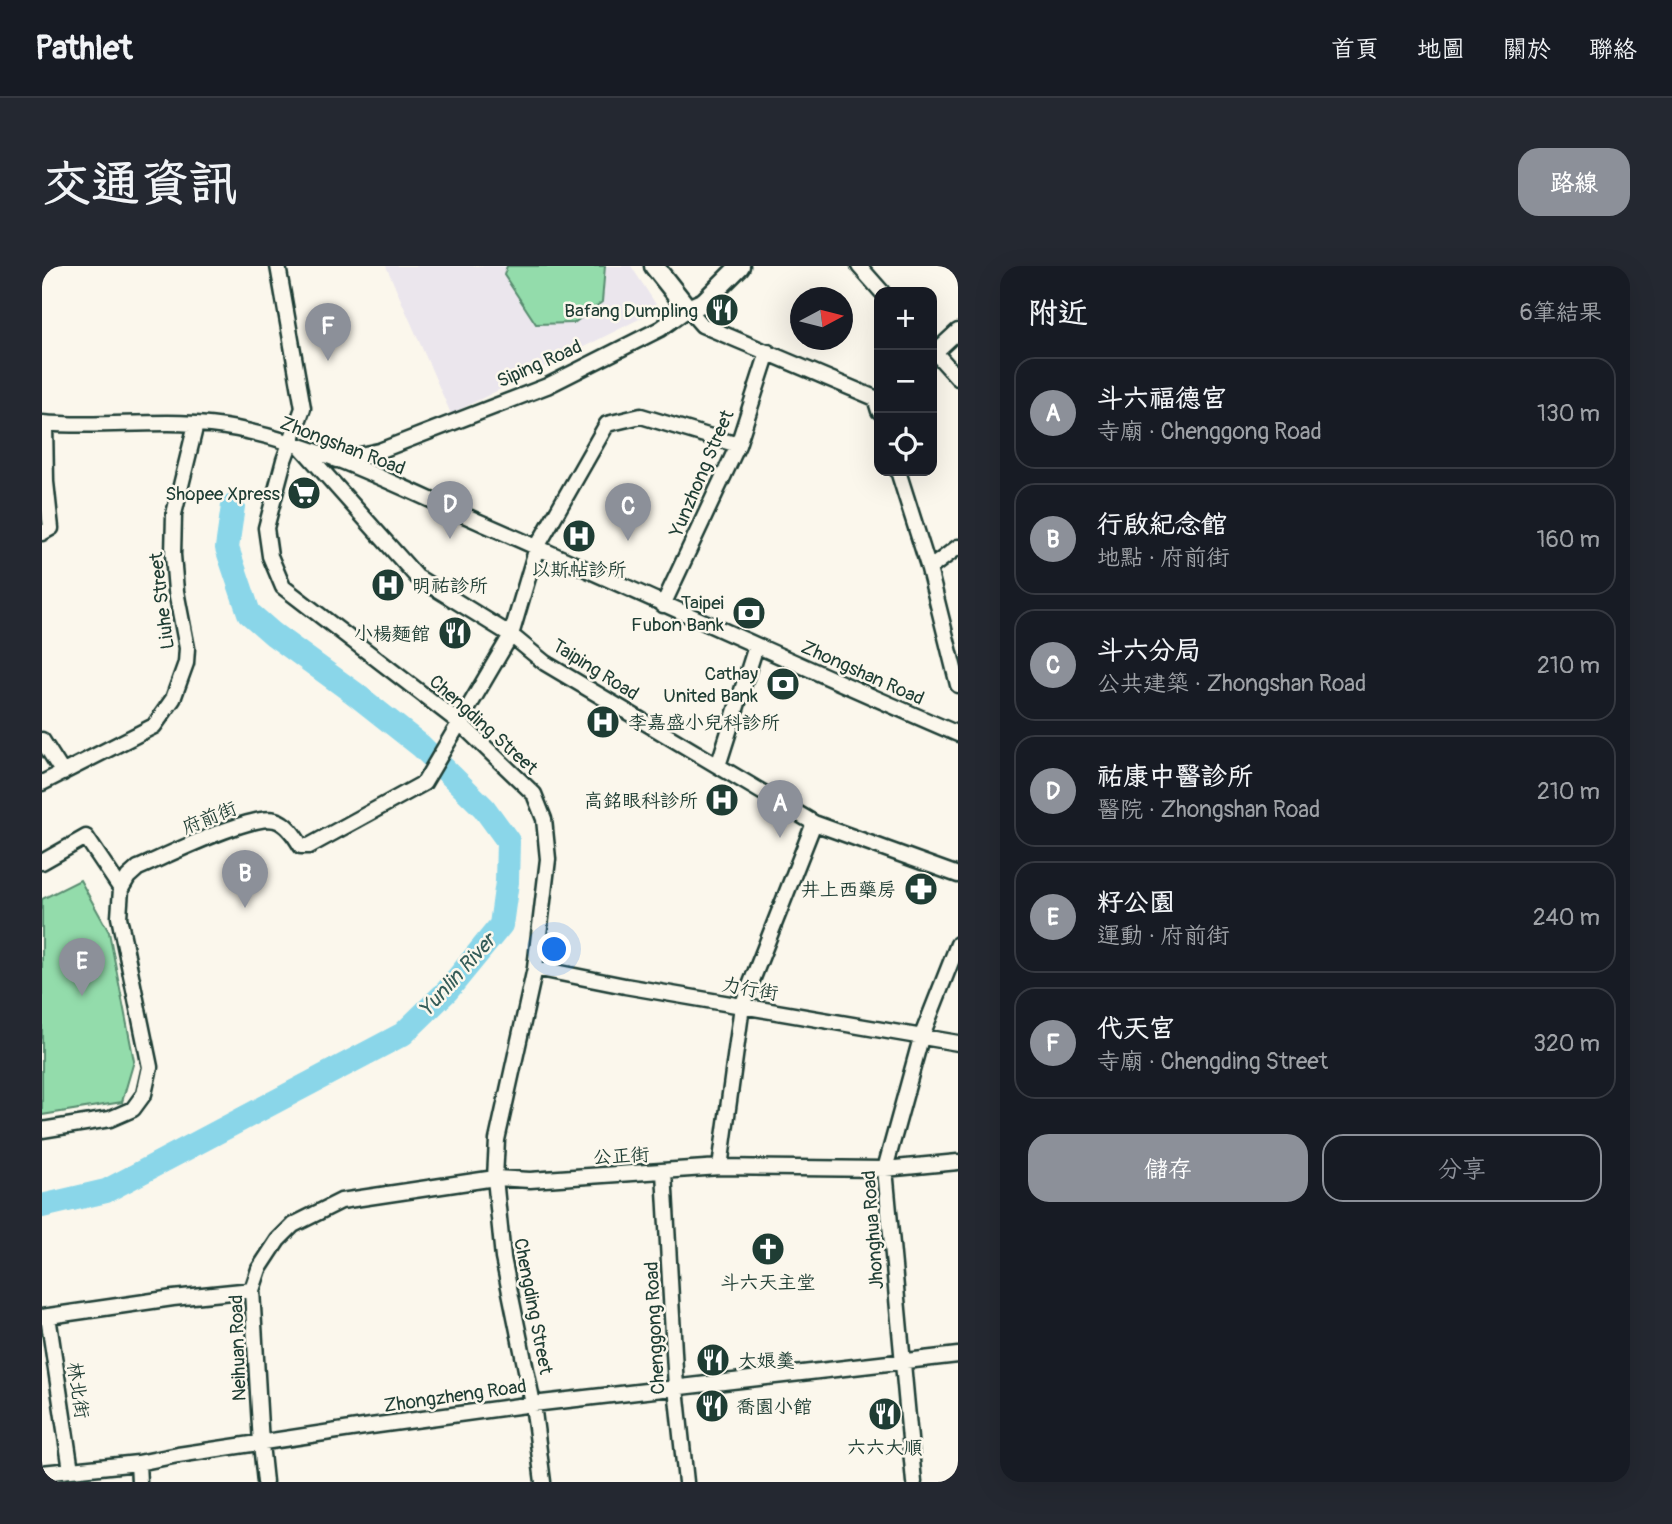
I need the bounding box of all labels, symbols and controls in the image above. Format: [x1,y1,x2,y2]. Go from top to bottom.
text: Pathlet [35,28,132,69]
text: 首頁 [1331,35,1379,64]
text: 地圖 [1417,35,1465,64]
text: 關於 [1503,35,1551,64]
text: 聯絡 [1589,35,1637,64]
button: 路線 [1518,148,1630,216]
text: 交通資訊 [42,154,238,215]
north arrow [790,287,853,350]
map controls [874,287,937,476]
button: + [874,287,937,350]
restaurant icon: Bafang Dumpling [703,291,741,329]
text: 附近 [1028,295,1088,332]
text: 6筆結果 [1520,298,1602,327]
place label: Bafang Dumpling [564,299,698,323]
pin: F [305,303,351,361]
street label: Siping Road [493,335,586,393]
button: − [874,350,937,413]
text: 斗六福德宮 [1097,383,1227,415]
text: A [1046,399,1060,428]
text: 130 m [1537,399,1600,428]
street label: Yunzhong Street [664,406,740,541]
street label: Zhongshan Road [277,411,409,481]
button: locate [874,413,937,476]
text: 寺廟 · Chenggong Road [1097,417,1322,446]
supermarket icon: Shopee Xpress [285,474,323,512]
pin: D [427,481,473,539]
place label: Shopee Xpress [165,482,280,506]
pin: C [605,483,651,541]
text: 行啟紀念館 [1097,509,1227,541]
hospital icon: 以斯帖診所 [560,517,598,555]
text: B [1046,525,1060,554]
text: 160 m [1536,525,1600,554]
text: 地點 · 府前街 [1097,543,1229,572]
street label: Liuhe Street [144,551,180,651]
place label: 以斯帖診所 [531,558,627,582]
hospital icon: 明祐診所 [369,566,407,604]
place label: 明祐診所 [412,574,488,598]
place label: Taipei Fubon Bank [631,591,724,637]
bank icon: Taipei Fubon Bank [730,594,768,632]
restaurant icon: 小楊麵館 [436,614,474,652]
place label: 小楊麵館 [354,622,430,646]
street label: Taiping Road [548,634,643,706]
street label: Zhongshan Road [797,635,928,711]
text: 斗六分局 [1097,635,1201,667]
text: C [1046,651,1060,680]
text: 210 m [1537,651,1600,680]
place label: Cathay United Bank [663,662,758,708]
bank icon: Cathay United Bank [764,665,802,703]
text: 公共建築 · Zhongshan Road [1097,669,1366,698]
street label: Chengding Street [424,670,543,780]
hospital icon: 李嘉盛小兒科診所 [584,703,622,741]
place label: 李嘉盛小兒科診所 [628,711,780,735]
text: 祐康中醫診所 [1097,761,1253,793]
text: D [1046,777,1060,806]
text: 210 m [1537,777,1600,806]
pin: A [757,780,803,838]
hospital icon: 高銘眼科診所 [703,781,741,819]
place label: 高銘眼科診所 [584,789,698,813]
text: 醫院 · Zhongshan Road [1097,795,1320,824]
street label: 府前街 [178,796,240,840]
pin: B [222,850,268,908]
pharmacy icon: 井上西藥房 [902,870,940,908]
place label: 井上西藥房 [801,878,896,902]
text: 籽公園 [1097,887,1175,919]
text: E [1047,903,1059,932]
text: 240 m [1533,903,1600,932]
text: 運動 · 府前街 [1097,921,1229,950]
water label: Yunlin River [413,926,503,1023]
your location [537,932,571,966]
pin: E [59,938,105,996]
street label: 力行街 [720,972,780,1006]
text: 代天宮 [1097,1013,1175,1045]
text: F [1046,1029,1060,1058]
text: 320 m [1533,1029,1600,1058]
text: 寺廟 · Chengding Street [1097,1047,1328,1076]
button: 儲存 [1028,1134,1308,1202]
button: 分享 [1322,1134,1602,1202]
street label: 公正街 [592,1143,650,1169]
street label: Jhonghua Road [857,1170,889,1290]
church icon: 斗六天主堂 [749,1230,787,1268]
street label: Chengding Street [508,1236,558,1377]
street label: Chenggong Road [640,1261,670,1395]
place label: 斗六天主堂 [720,1271,816,1295]
street label: Neihuan Road [224,1294,252,1402]
restaurant icon: 大娘羹 [694,1341,732,1379]
place label: 大娘羹 [738,1349,795,1373]
street label: 林北街 [62,1360,94,1420]
street label: Zhongzheng Road [382,1374,528,1418]
restaurant icon: 喬園小館 [693,1387,731,1425]
place label: 喬園小館 [736,1395,812,1419]
restaurant icon: 六六大順 [866,1395,904,1433]
place label: 六六大順 [847,1436,923,1460]

